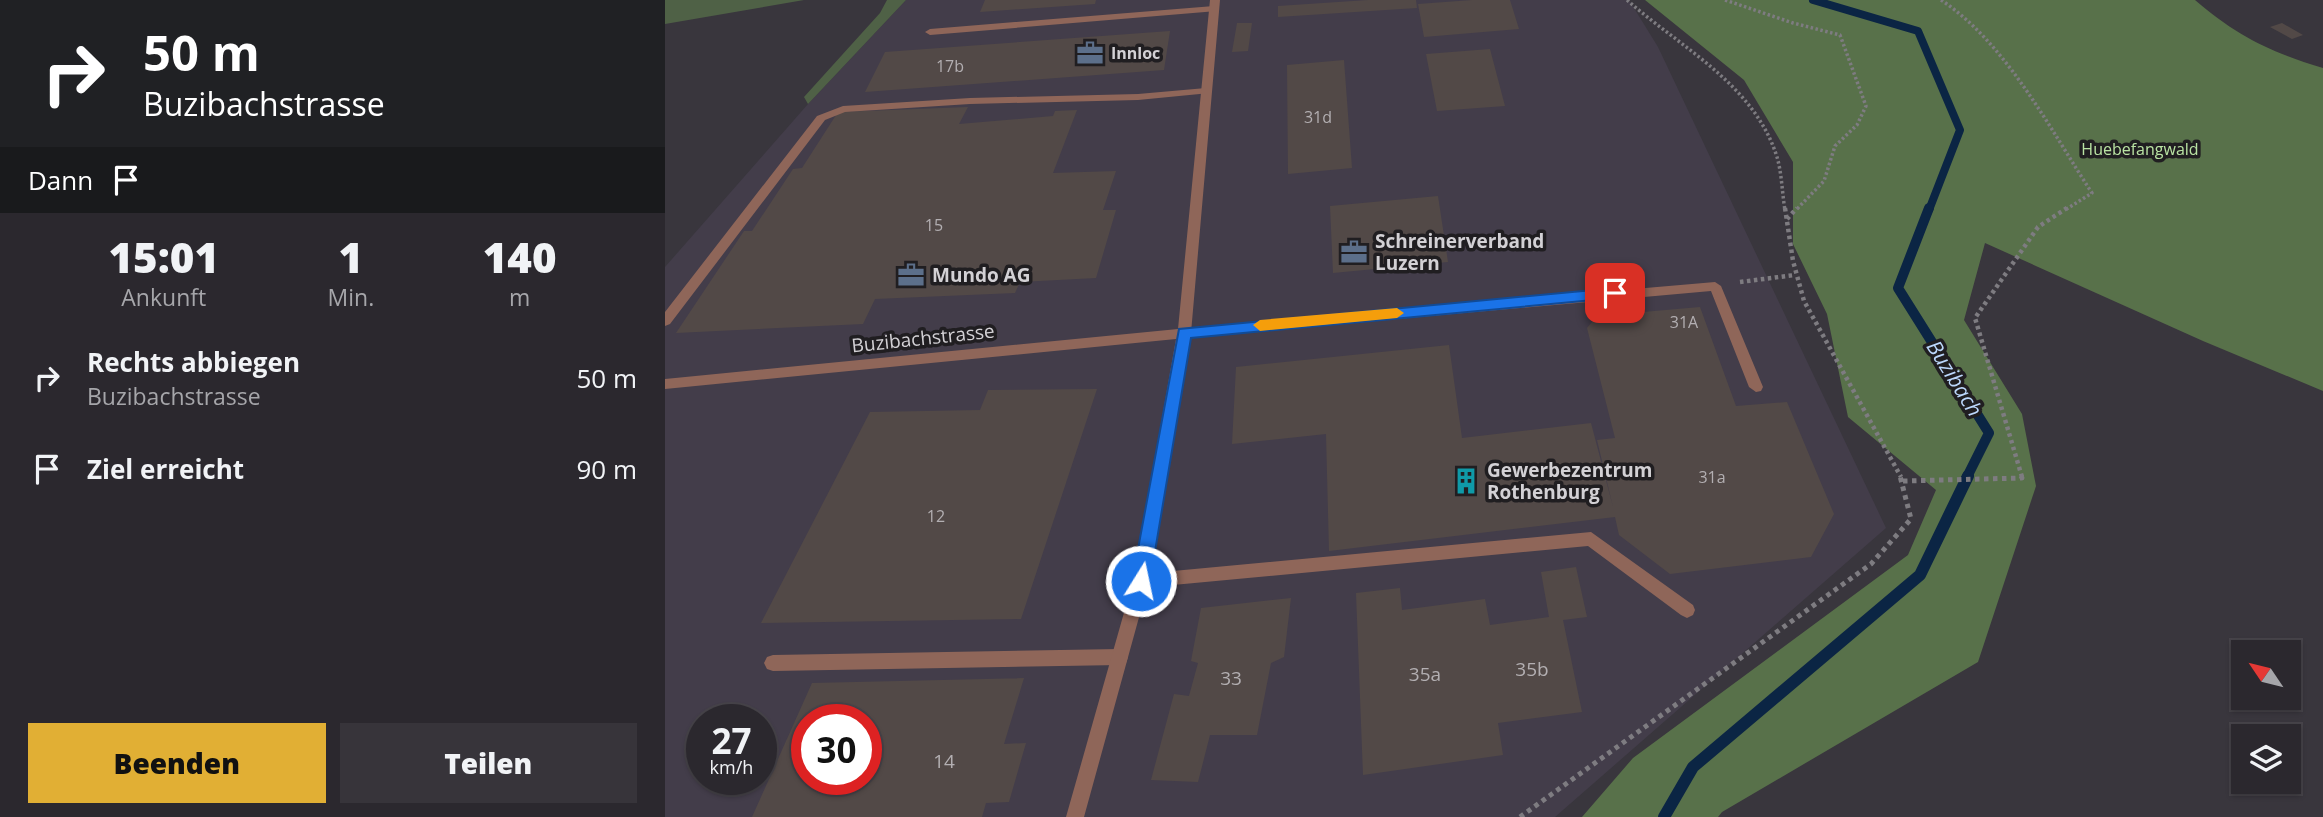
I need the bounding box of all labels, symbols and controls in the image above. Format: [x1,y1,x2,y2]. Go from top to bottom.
text: 50 m [143,19,260,85]
icon: right [28,28,119,119]
office icon: Innloc [1075,38,1105,68]
place label: Innloc [1111,42,1160,64]
house number: 17b [936,55,964,77]
text: Buzibachstrasse [143,82,385,125]
house number: 31d [1304,106,1332,128]
park label: Huebefangwald [2081,138,2199,160]
icon: arrive [107,161,145,199]
text: Dann [28,162,93,198]
house number: 15 [925,214,943,236]
text: 15:01 [108,228,219,285]
text: 1 [339,228,363,285]
text: 140 [483,228,557,285]
place label: Schreinerverband Luzern [1375,228,1544,276]
office icon: Schreinerverband Luzern [1339,237,1369,267]
office icon: Mundo AG [896,260,926,290]
place label: Mundo AG [932,262,1030,288]
pin [1585,263,1645,323]
icon: arrive [1596,274,1634,312]
text: Ankunft [121,281,206,313]
text: Min. [328,281,374,313]
text: m [509,281,530,313]
house number: 31A [1670,311,1699,333]
street label: Buzibachstrasse [850,318,996,358]
water label: Buzibach [1921,335,1989,421]
text: Rechts abbiegen [87,344,300,380]
icon: right [28,359,66,397]
text: 50 m [576,360,637,396]
text: Buzibachstrasse [87,380,261,412]
icon: arrive [28,450,66,488]
text: Ziel erreicht [87,451,244,487]
text: 90 m [576,451,637,487]
place label: Gewerbezentrum Rothenburg [1487,457,1652,505]
building icon: Gewerbezentrum Rothenburg [1451,466,1481,496]
house number: 31a [1698,466,1726,488]
house number: 12 [927,505,945,527]
position arrow [1104,544,1178,618]
north arrow [2231,640,2301,710]
map controls [2231,640,2301,794]
house number: 35b [1515,656,1549,682]
house number: 35a [1409,661,1441,687]
house number: 33 [1220,665,1242,691]
speed limit sign: 30 [791,704,882,795]
text: 27 [711,717,752,764]
button: Beenden [28,723,326,803]
button: Teilen [340,723,637,803]
button: layers [2231,724,2301,794]
house number: 14 [933,748,955,774]
text: km/h [710,755,753,779]

